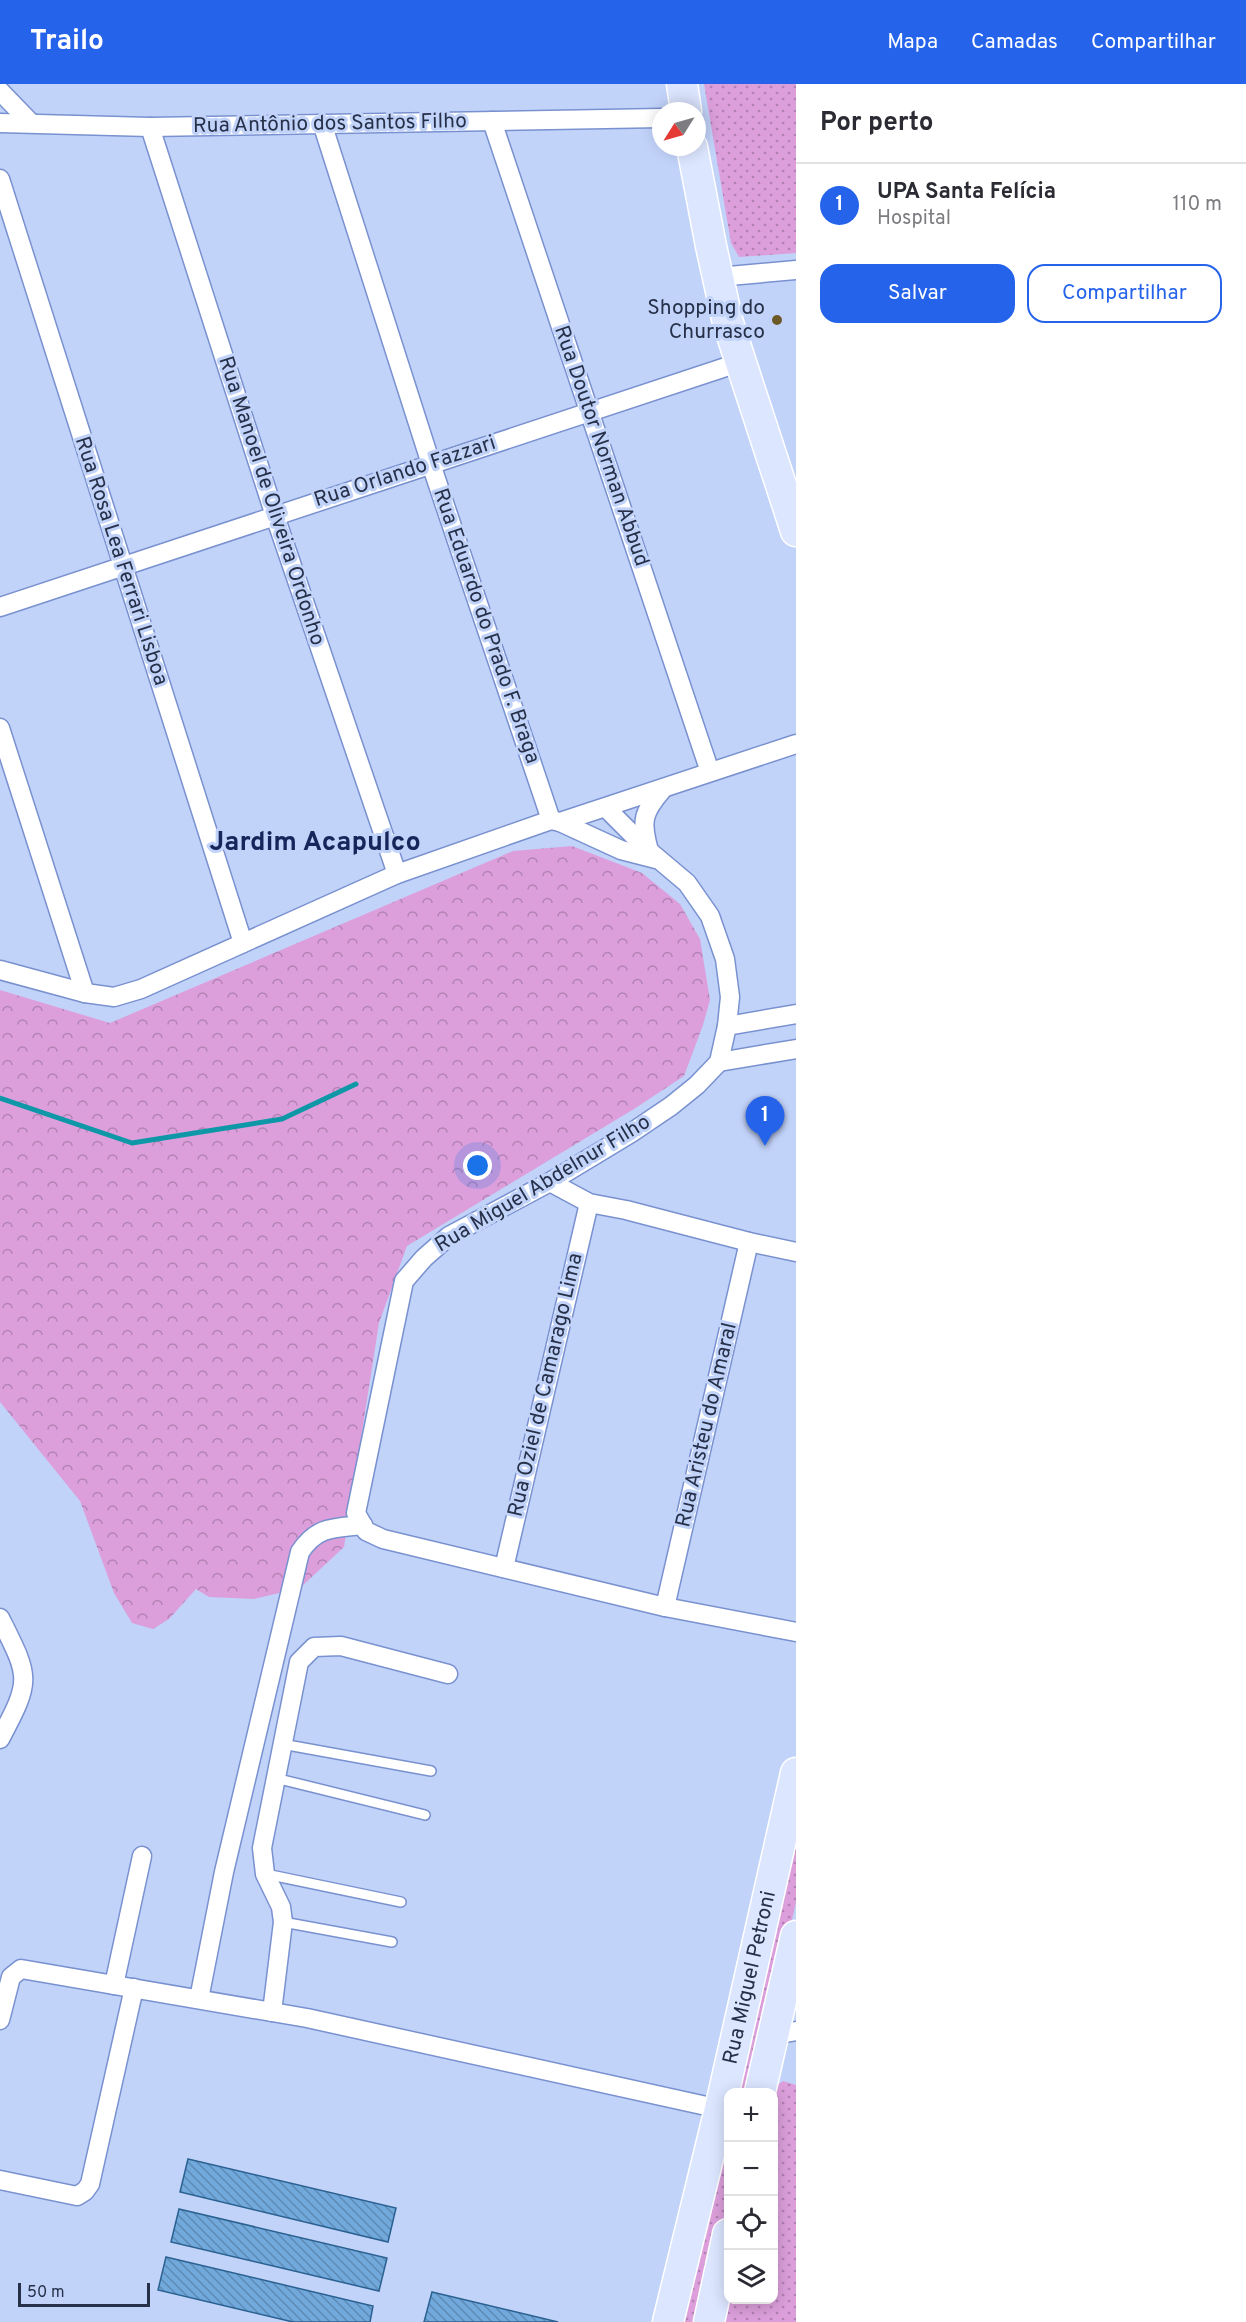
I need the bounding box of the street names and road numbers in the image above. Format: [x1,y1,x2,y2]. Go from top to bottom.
street label: Rua Antônio dos Santos Filho [193,108,467,140]
street label: Rua Doutor Norman Abbud [547,322,655,570]
street label: Rua Manoel de Oliveira Ordonho [211,353,331,649]
street label: Rua Orlando Fazzari [311,430,499,514]
street label: Rua Rosa Lea Ferrari Lisboa [68,433,174,689]
street label: Rua Eduardo do Prado F. Braga [426,485,546,767]
street label: Rua Miguel Abdelnur Filho [430,1109,656,1259]
street label: Rua Oziel de Camarago Lima [502,1250,590,1520]
street label: Rua Aristeu do Amaral [670,1320,744,1530]
street label: Rua Miguel Petroni [717,1888,782,2067]

